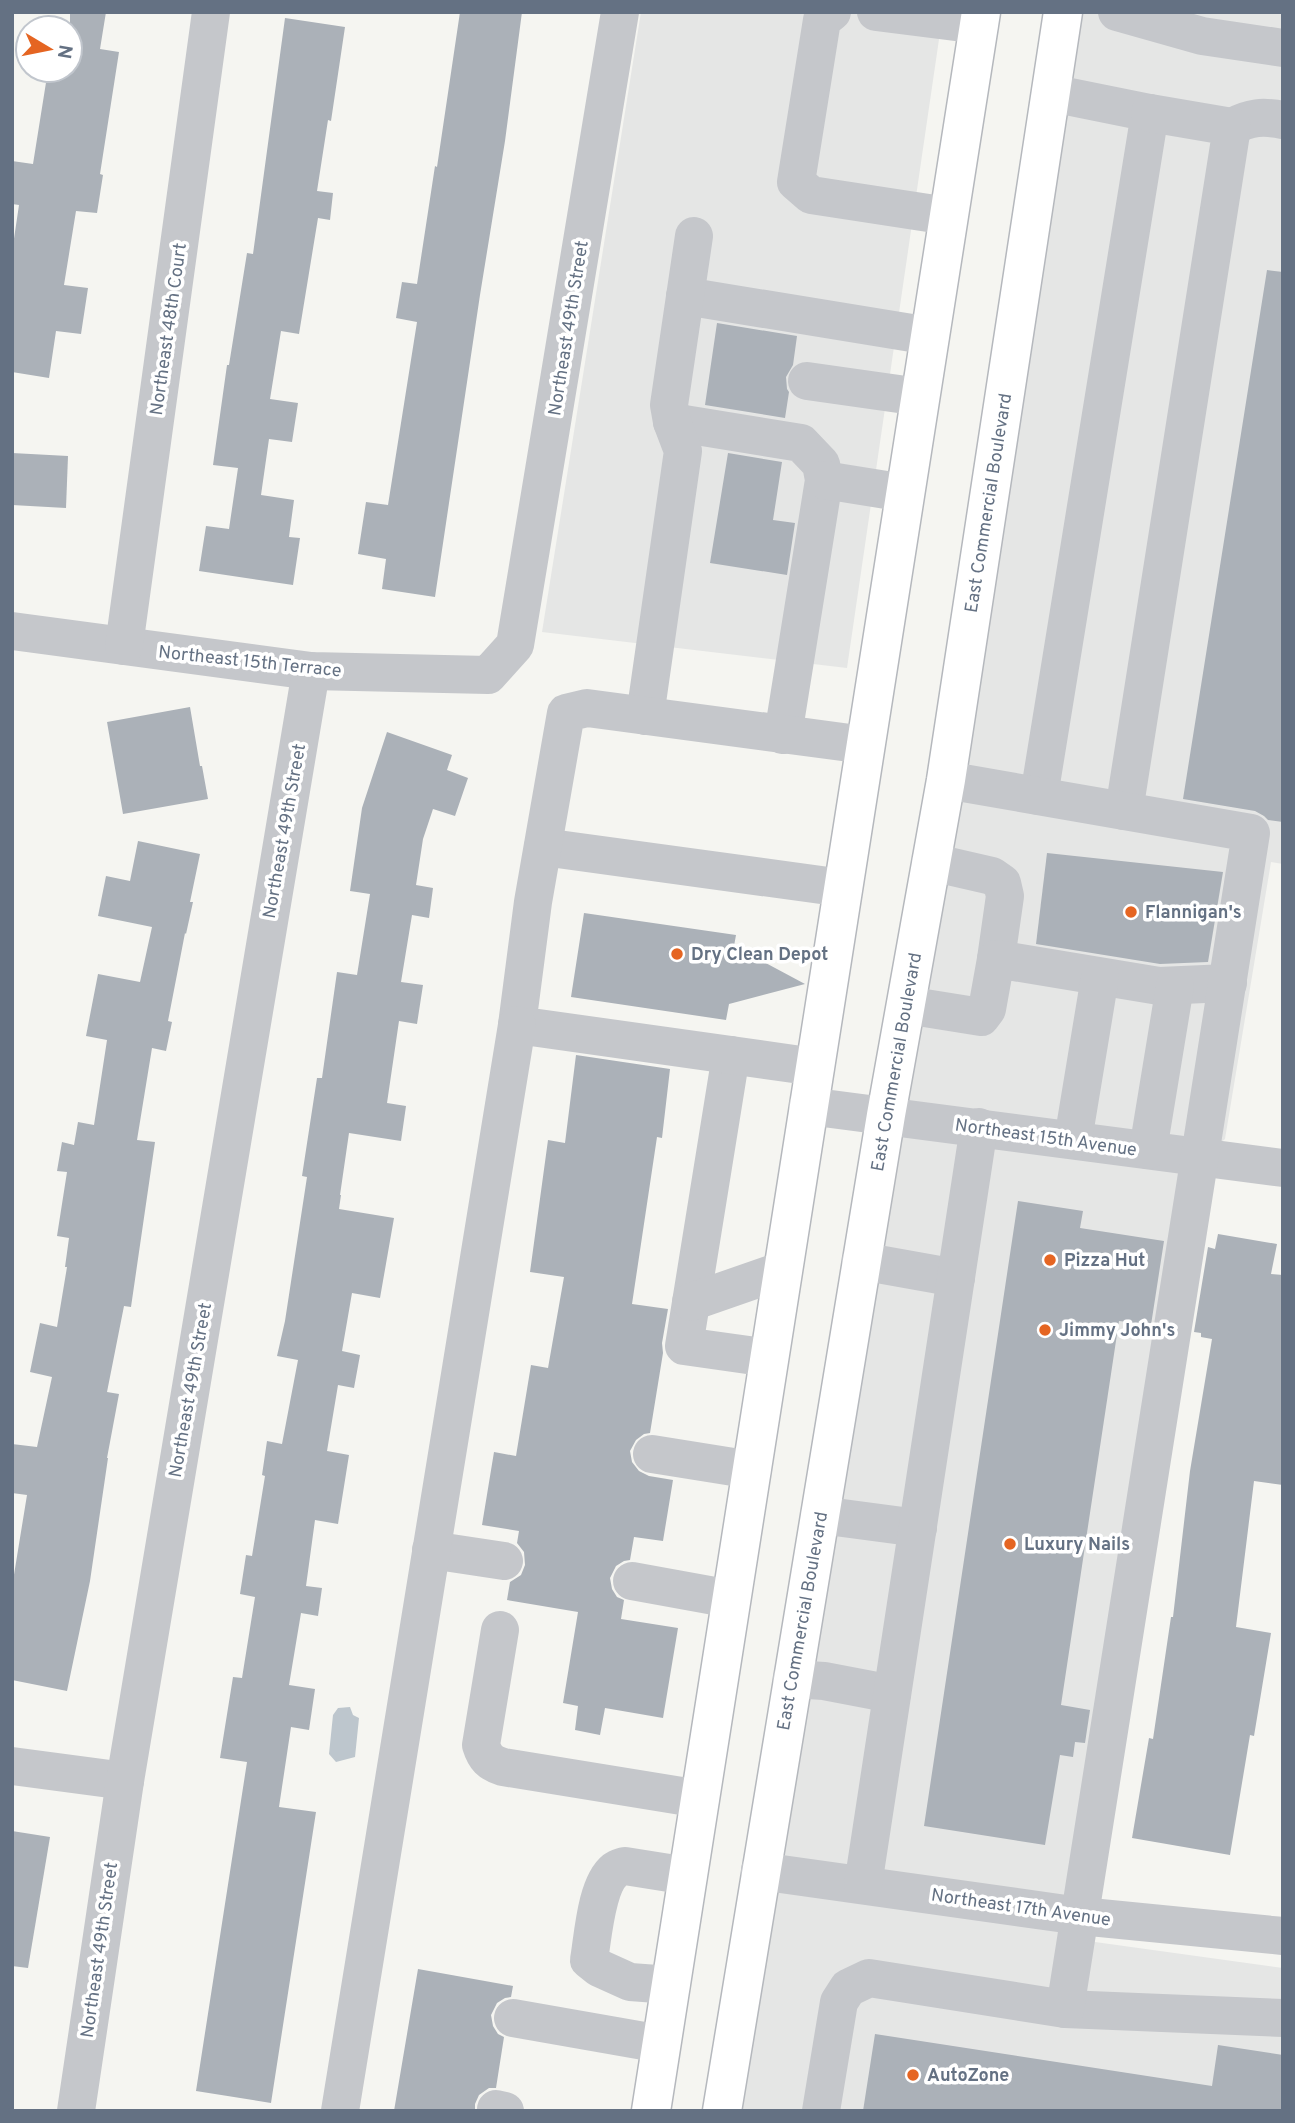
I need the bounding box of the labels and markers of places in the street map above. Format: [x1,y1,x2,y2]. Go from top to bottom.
place label: Flannigan's [1145,902,1242,925]
marker: Flannigan's [1123,904,1139,920]
place label: Dry Clean Depot [691,944,828,967]
marker: Dry Clean Depot [669,946,685,962]
place label: Pizza Hut [1064,1250,1145,1273]
marker: Pizza Hut [1042,1252,1058,1268]
place label: Jimmy John's [1059,1320,1175,1343]
marker: Jimmy John's [1037,1322,1053,1338]
place label: Luxury Nails [1024,1534,1130,1557]
marker: Luxury Nails [1002,1536,1018,1552]
place label: AutoZone [927,2065,1009,2088]
marker: AutoZone [905,2067,921,2083]

